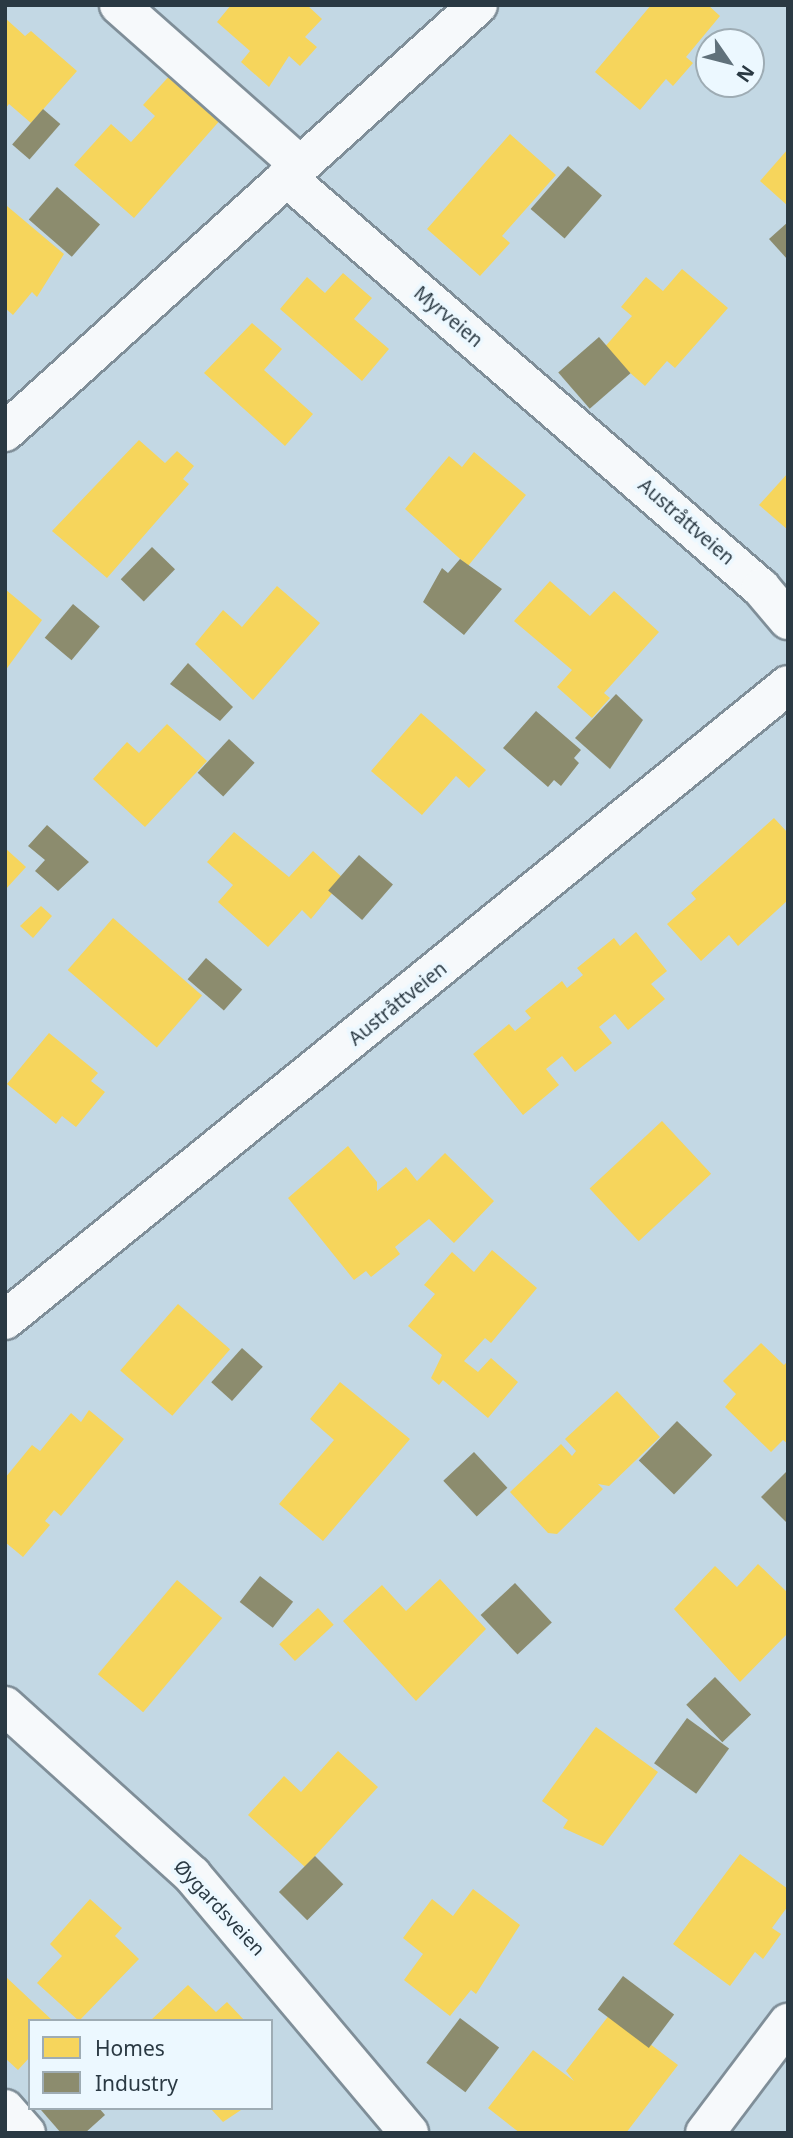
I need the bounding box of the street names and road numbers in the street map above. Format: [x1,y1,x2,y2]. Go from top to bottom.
street label: Myrveien [409,282,487,352]
street label: Austråttveien [633,474,739,570]
street label: Austråttveien [344,958,452,1050]
street label: Øygardsveien [169,1855,269,1961]

